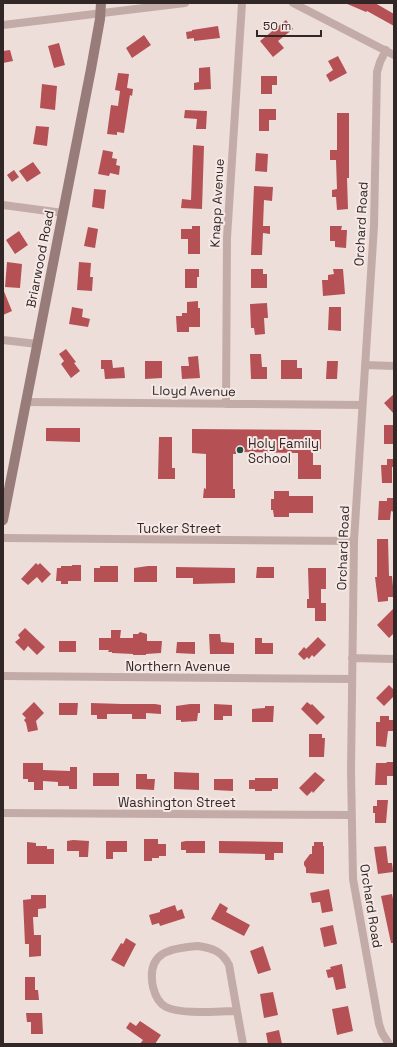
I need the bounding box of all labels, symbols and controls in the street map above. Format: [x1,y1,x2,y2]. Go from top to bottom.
scale bar [257,12,321,38]
text: 50 m [263,18,291,34]
street label: Knapp Avenue [206,158,228,248]
street label: Orchard Road [350,181,372,267]
street label: Briarwood Road [22,209,58,309]
street label: Lloyd Avenue [152,382,236,400]
place label: Holy Family School [248,435,319,467]
marker: Holy Family School [235,445,245,455]
street label: Orchard Road [333,505,353,591]
street label: Tucker Street [137,520,221,537]
street label: Northern Avenue [125,658,231,675]
street label: Washington Street [118,794,236,811]
street label: Orchard Road [356,863,386,949]

